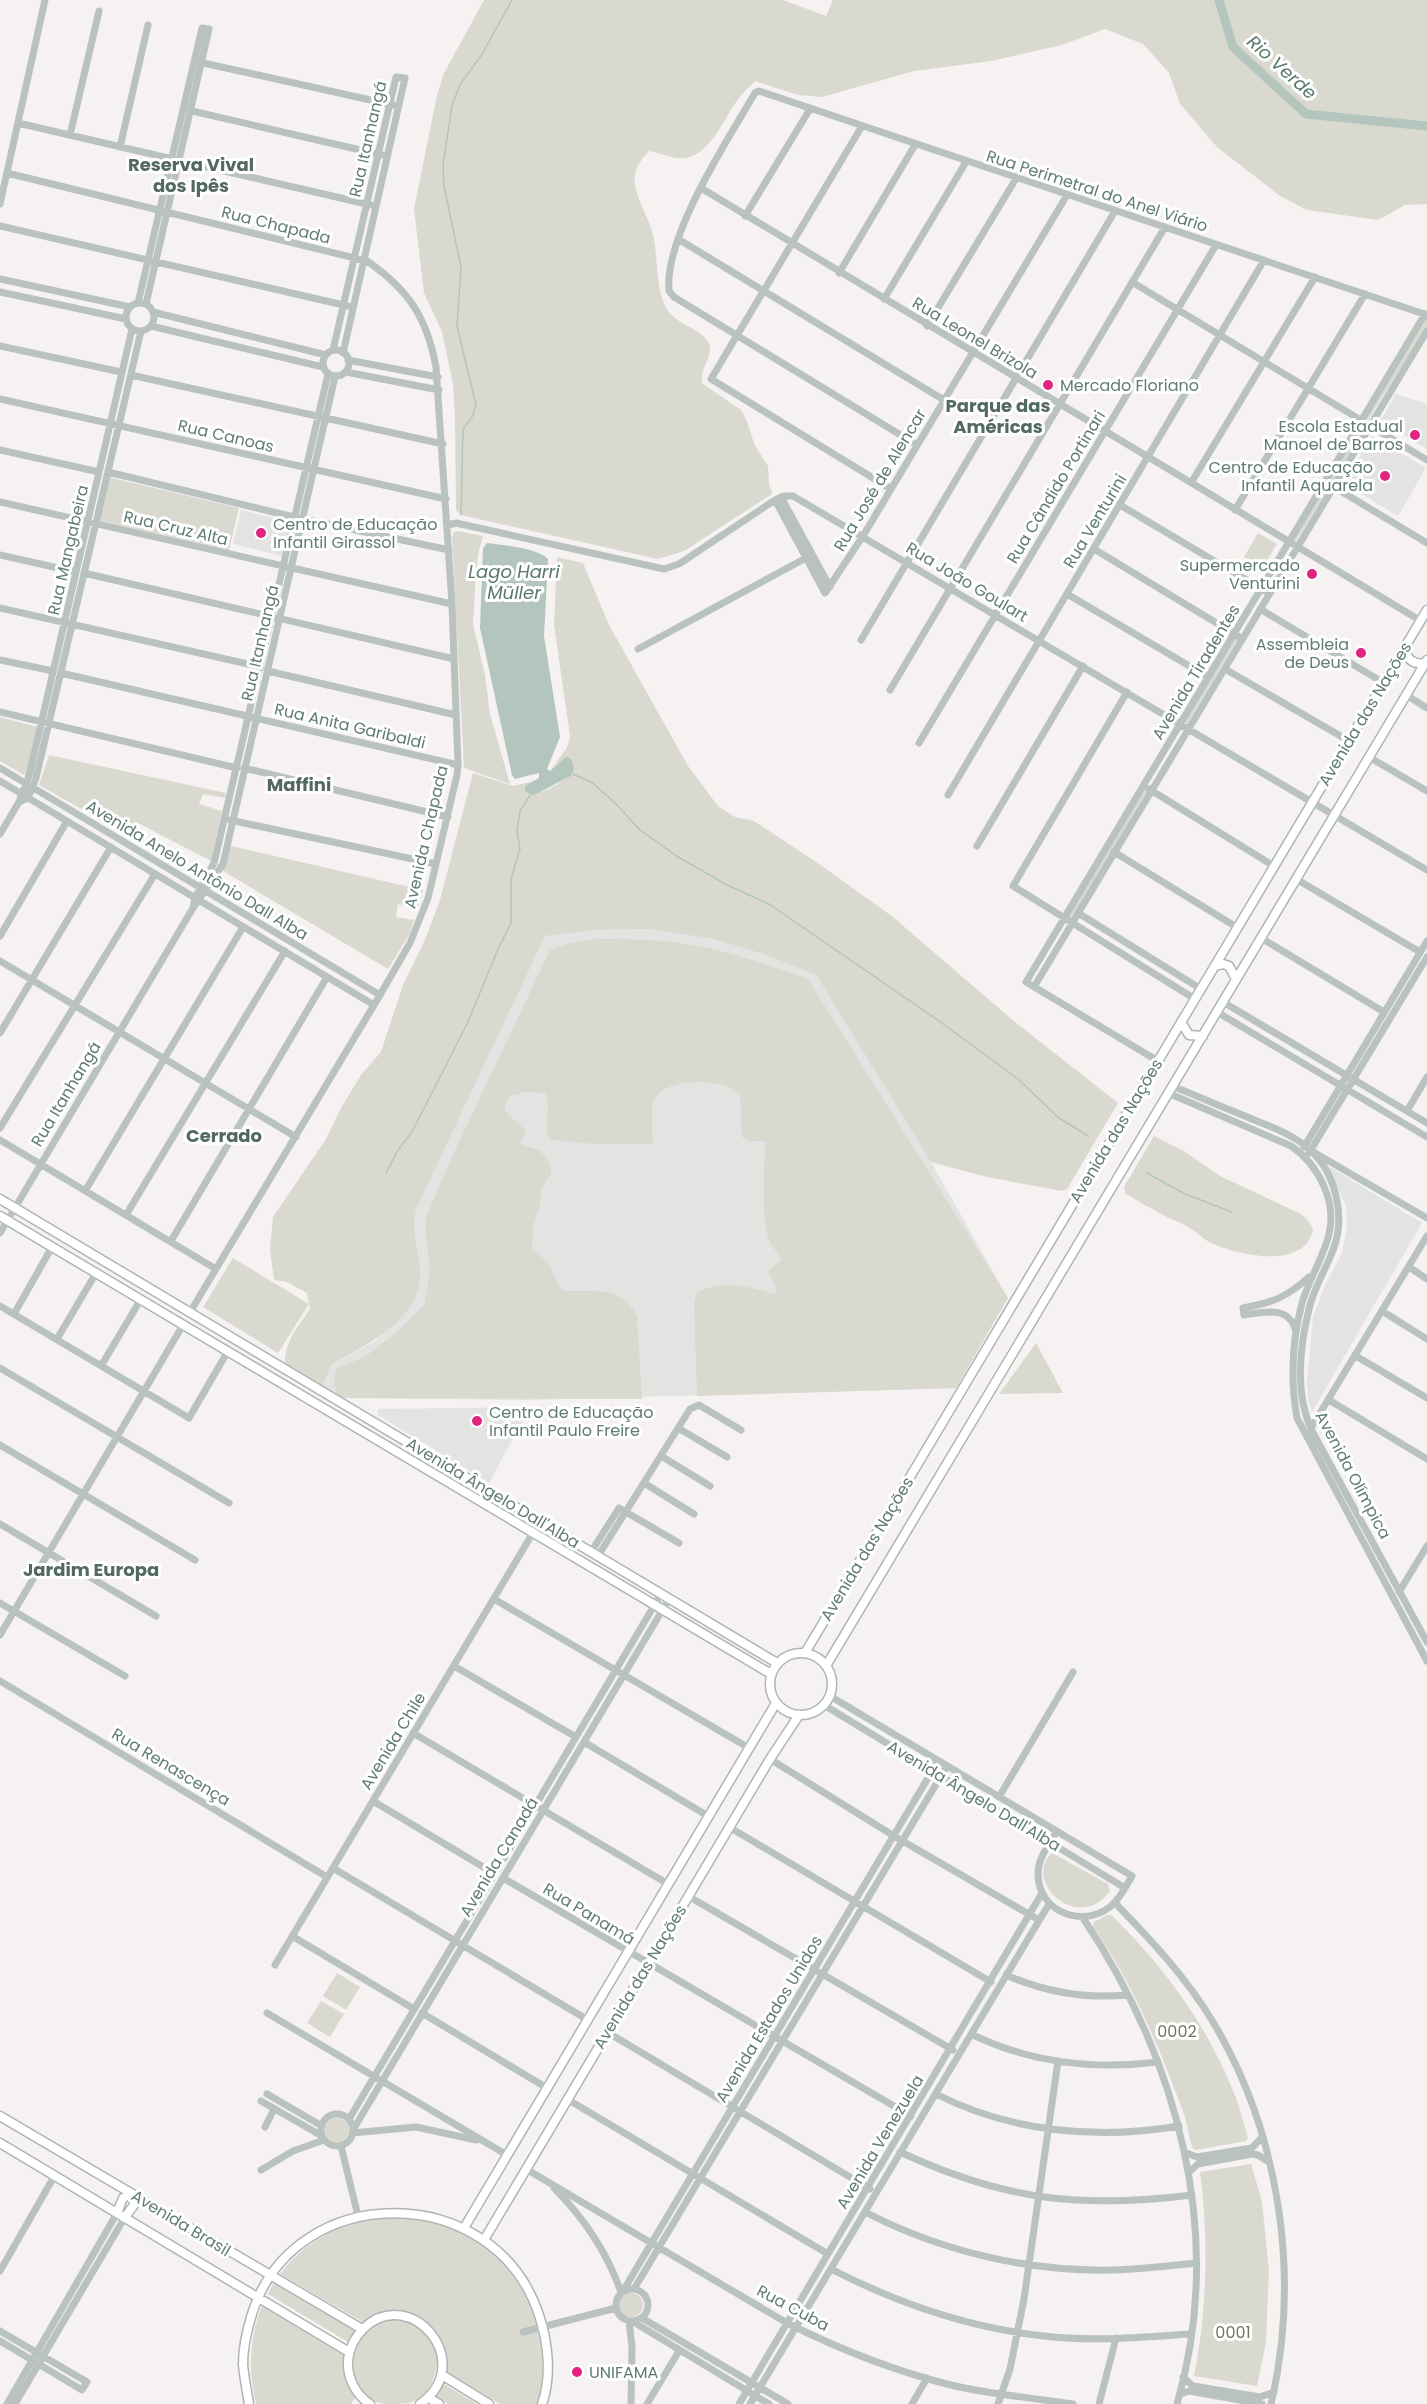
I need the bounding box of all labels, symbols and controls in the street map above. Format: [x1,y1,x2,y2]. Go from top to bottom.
water label: Rio Verde [1242,29,1322,105]
street label: Rua Itanhangá [343,79,393,199]
street label: Rua Perimetral do Anel Viário [983,144,1211,238]
district label: Reserva Vival dos Ipês [128,152,254,198]
street label: Rua Chapada [219,200,333,250]
street label: Rua Leonel Brizola [908,291,1042,385]
place label: Mercado Floriano [1060,374,1199,397]
marker: Mercado Floriano [1041,378,1055,392]
district label: Parque das Américas [946,393,1050,439]
street label: Rua José de Alencar [828,404,932,556]
street label: Rua Cândido Portinari [1001,406,1111,568]
street label: Rua Canoas [176,414,276,458]
place label: Escola Estadual Manoel de Barros [1264,415,1403,456]
marker: Escola Estadual Manoel de Barros [1408,428,1422,442]
place label: Centro de Educação Infantil Aquarela [1209,456,1373,497]
marker: Centro de Educação Infantil Aquarela [1378,469,1392,483]
street label: Rua Venturini [1058,470,1132,572]
street label: Rua Mangabeira [42,483,94,617]
street label: Rua Cruz Alta [122,505,230,551]
place label: Centro de Educação Infantil Girassol [273,513,437,554]
marker: Centro de Educação Infantil Girassol [254,526,268,540]
street label: Rua João Goulart [902,536,1032,628]
place label: Supermercado Venturini [1180,554,1300,595]
water label: Lago Harri Müller [468,559,560,605]
marker: Supermercado Venturini [1305,567,1319,581]
street label: Rua Itanhangá [235,583,285,703]
street label: Avenida Tiradentes [1146,600,1246,744]
place label: Assembleia de Deus [1256,633,1349,674]
street label: Avenida das Nações [1313,638,1417,790]
marker: Assembleia de Deus [1354,646,1368,660]
street label: Rua Anita Garibaldi [272,697,428,755]
street label: Avenida Chapada [398,763,454,911]
district label: Maffini [267,772,331,797]
street label: Avenida Anelo Antônio Dall Alba [82,794,312,946]
street label: Rua Itanhangá [26,1037,106,1151]
street label: Avenida das Nações [1064,1055,1168,1207]
district label: Cerrado [186,1123,262,1148]
place label: Centro de Educação Infantil Paulo Freire [489,1401,653,1442]
street label: Avenida Olímpica [1310,1407,1396,1543]
marker: Centro de Educação Infantil Paulo Freire [470,1414,484,1428]
street label: Avenida Ângelo Dall'Alba [402,1432,584,1554]
street label: Avenida das Nações [815,1473,919,1625]
district label: Jardim Europa [23,1557,159,1582]
street label: Avenida Chile [355,1688,431,1794]
street label: Rua Renascença [107,1723,235,1811]
street label: Avenida Ângelo Dall'Alba [883,1735,1065,1857]
street label: Avenida Canadá [454,1793,544,1921]
street label: Rua Panamá [539,1877,639,1951]
street label: Avenida das Nações [588,1901,692,2053]
street label: Avenida Estados Unidos [710,1931,828,2107]
park label: 0002 [1157,2020,1197,2043]
street label: Avenida Venezuela [831,2071,929,2213]
street label: Avenida Brasil [127,2184,235,2262]
street label: Rua Cuba [753,2279,833,2337]
park label: 0001 [1215,2321,1251,2344]
place label: UNIFAMA [589,2361,659,2384]
marker: UNIFAMA [570,2365,584,2379]

